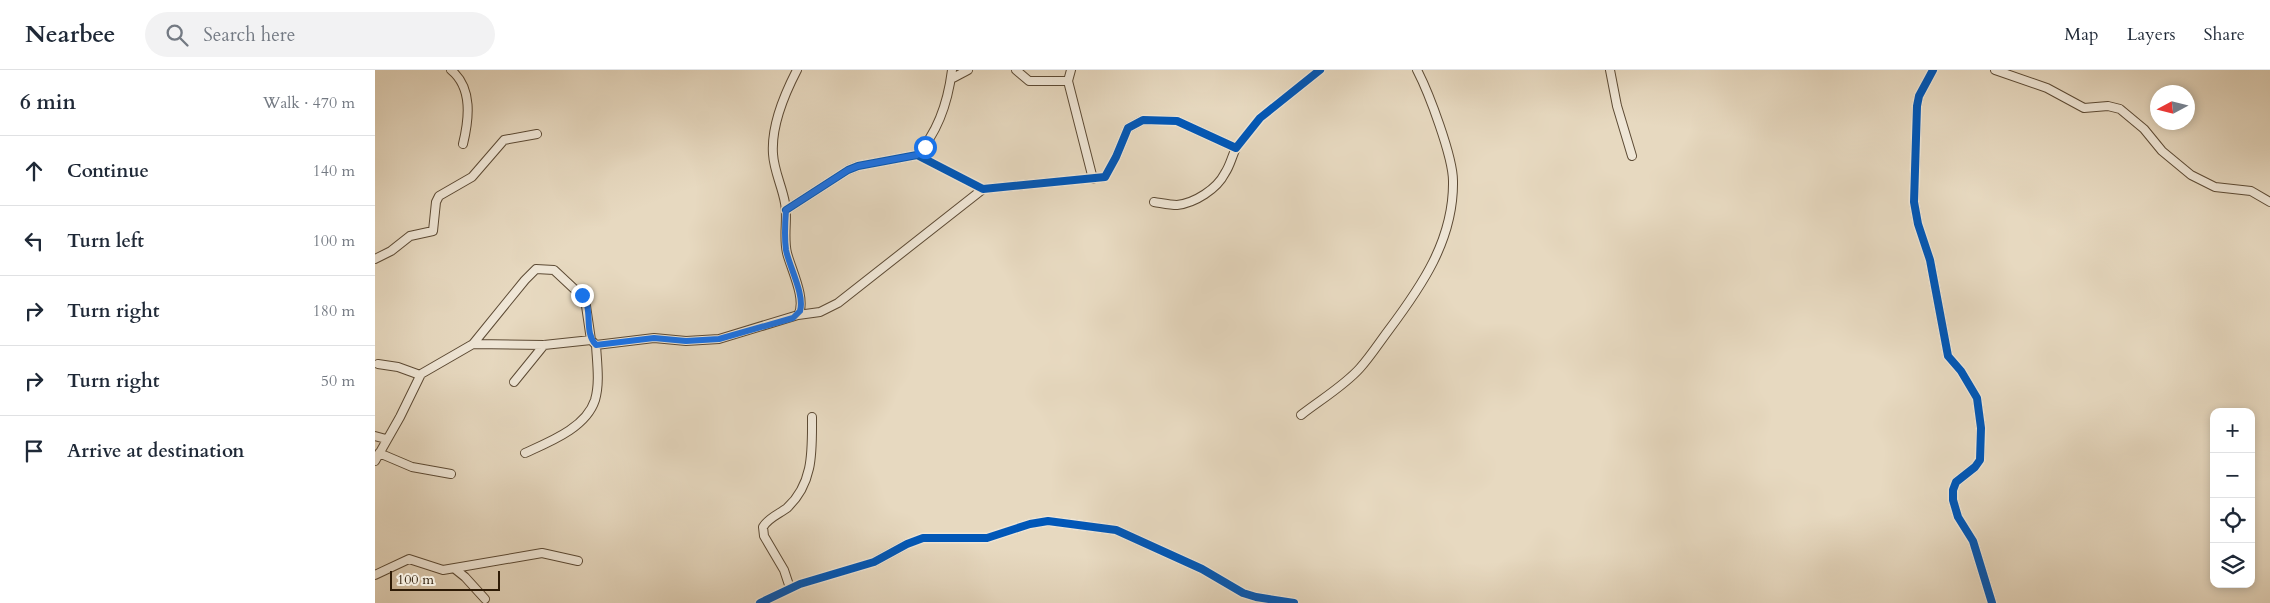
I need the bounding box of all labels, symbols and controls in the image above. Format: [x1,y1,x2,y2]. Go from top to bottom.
search box [145,12,495,57]
text: Nearbee [25,18,115,51]
icon: search [163,21,191,49]
text: Search here [203,22,295,48]
text: Map [2064,22,2099,47]
text: Layers [2127,22,2176,47]
text: Share [2204,22,2245,47]
north arrow [2150,85,2195,130]
text: 6 min [20,88,76,117]
text: Walk · 470 m [263,92,355,114]
route start [914,136,937,159]
icon: ahead [20,157,48,185]
text: Continue [67,158,149,184]
text: 140 m [313,160,355,182]
icon: left [20,227,48,255]
text: Turn left [67,228,144,254]
text: 100 m [313,230,355,252]
route end [571,284,594,307]
icon: right [20,297,48,325]
text: Turn right [67,298,159,324]
text: 180 m [313,300,355,322]
icon: right [20,367,48,395]
text: Turn right [67,368,159,394]
text: 50 m [321,370,355,392]
map controls [2210,408,2255,588]
button: + [2210,408,2255,453]
icon: arrive [20,437,48,465]
text: Arrive at destination [67,438,244,464]
button: − [2210,453,2255,498]
button: locate [2210,498,2255,543]
button: layers [2210,543,2255,588]
scale bar [390,568,500,591]
text: 100 m [397,570,434,589]

